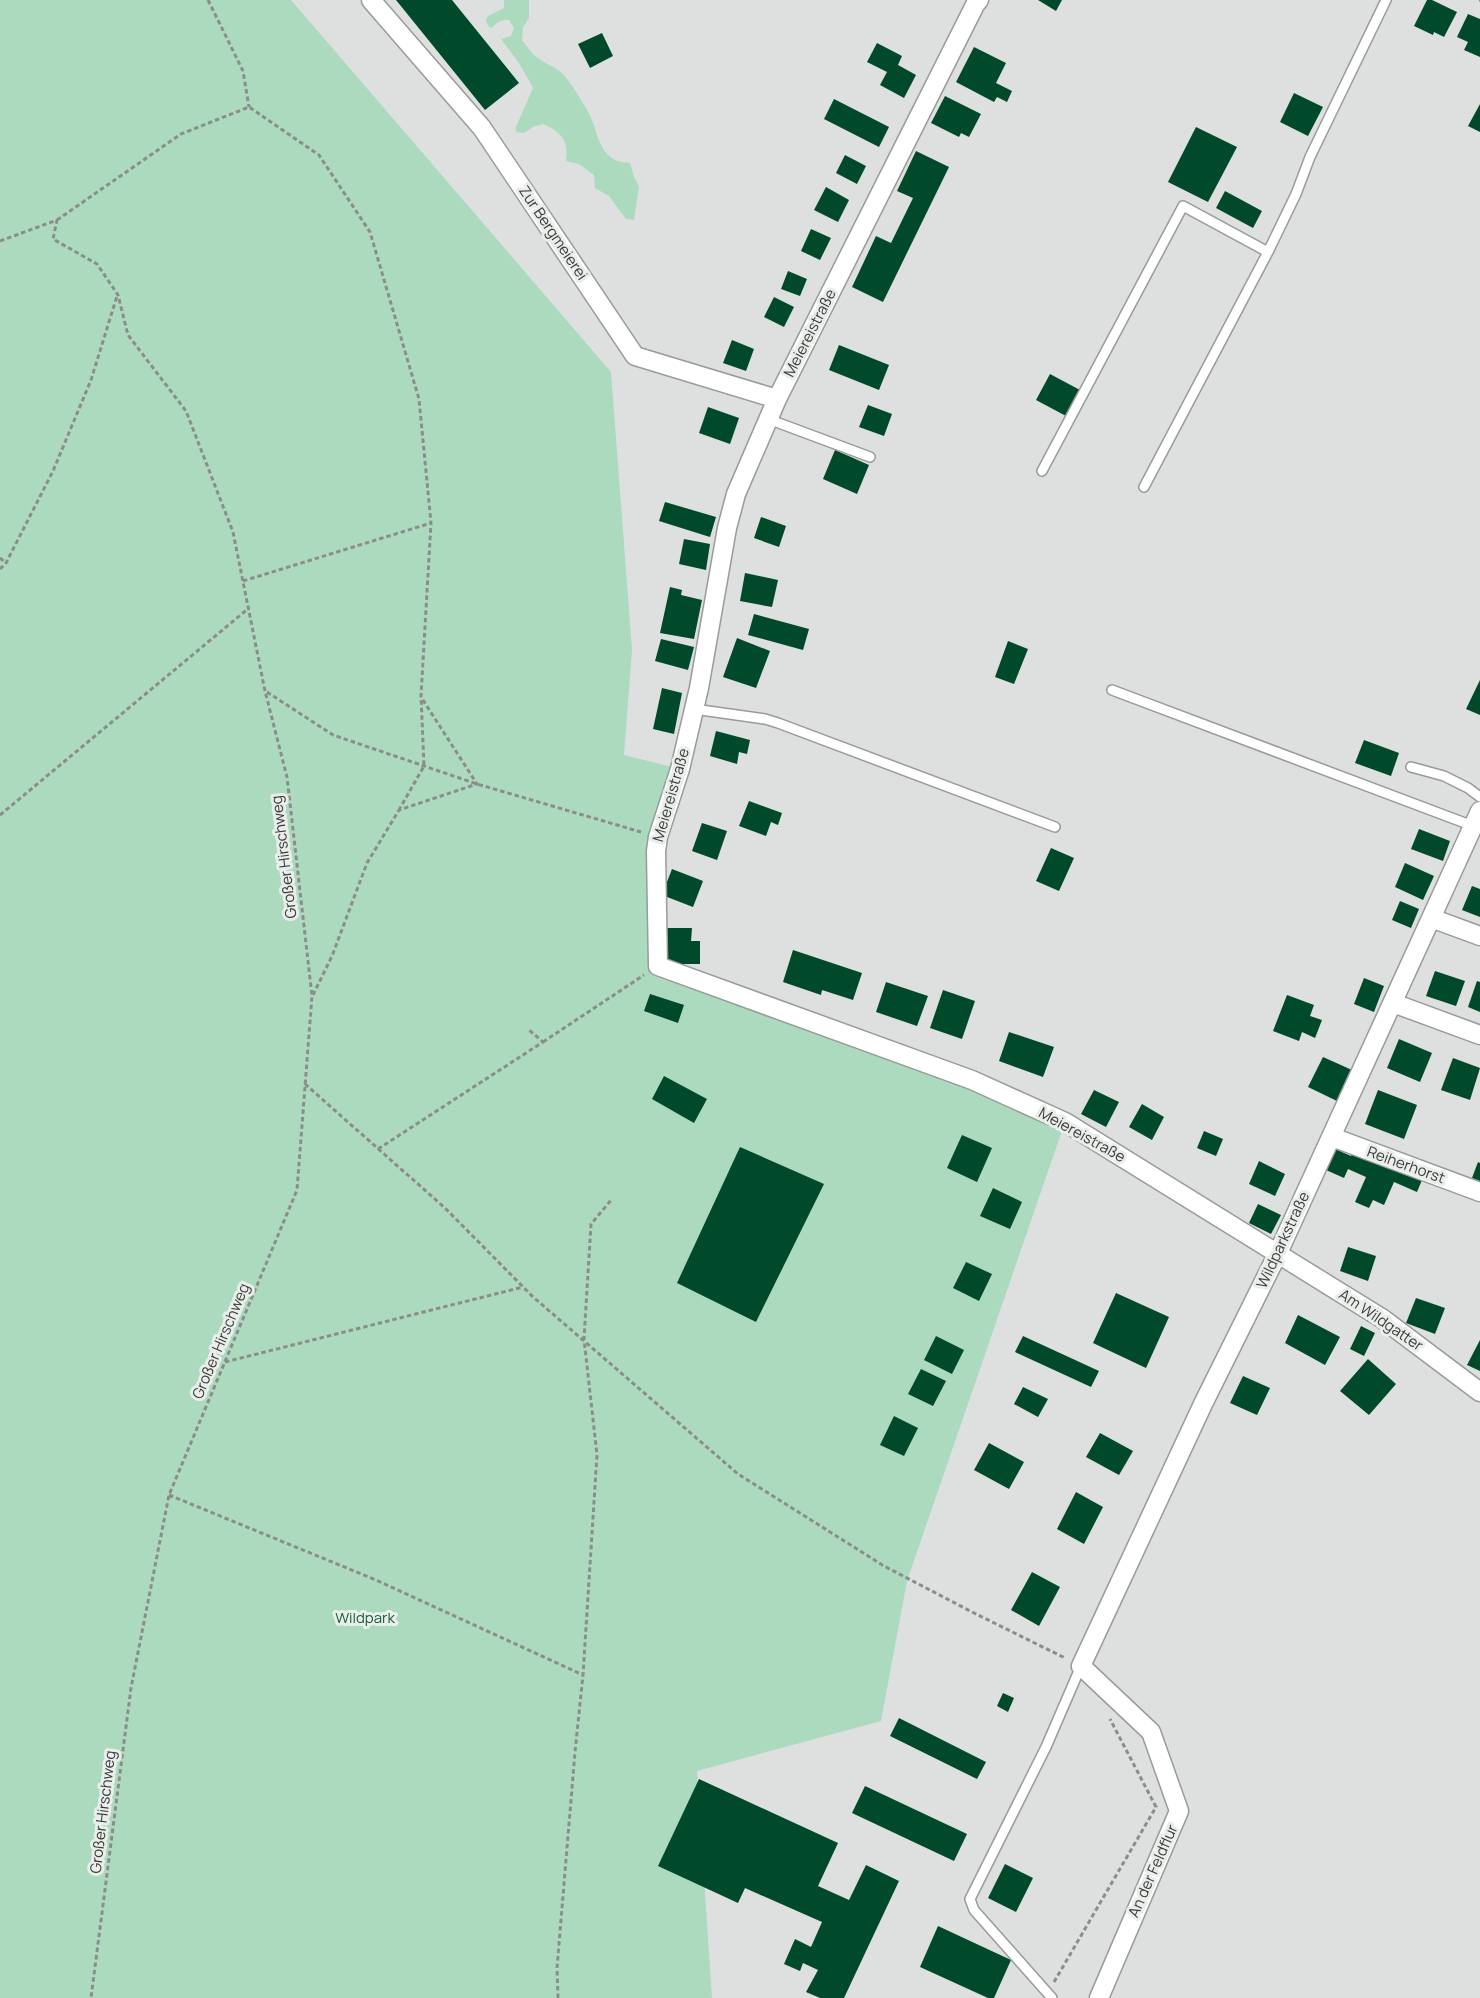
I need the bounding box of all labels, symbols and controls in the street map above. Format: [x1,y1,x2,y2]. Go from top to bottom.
street label: Zur Bergmeierei [514,181,593,284]
street label: Meiereistraße [778,285,841,380]
street label: Meiereistraße [647,745,694,844]
street label: Großer Hirschweg [266,794,301,920]
street label: Meiereistraße [1035,1102,1130,1167]
street label: Reiherhorst [1364,1141,1448,1188]
street label: Wildparkstraße [1251,1188,1314,1292]
street label: Großer Hirschweg [187,1280,254,1402]
street label: Am Wildgatter [1335,1284,1428,1356]
park label: Wildpark [335,1607,395,1628]
street label: Großer Hirschweg [85,1749,120,1875]
street label: An der Feldflur [1123,1820,1183,1921]

